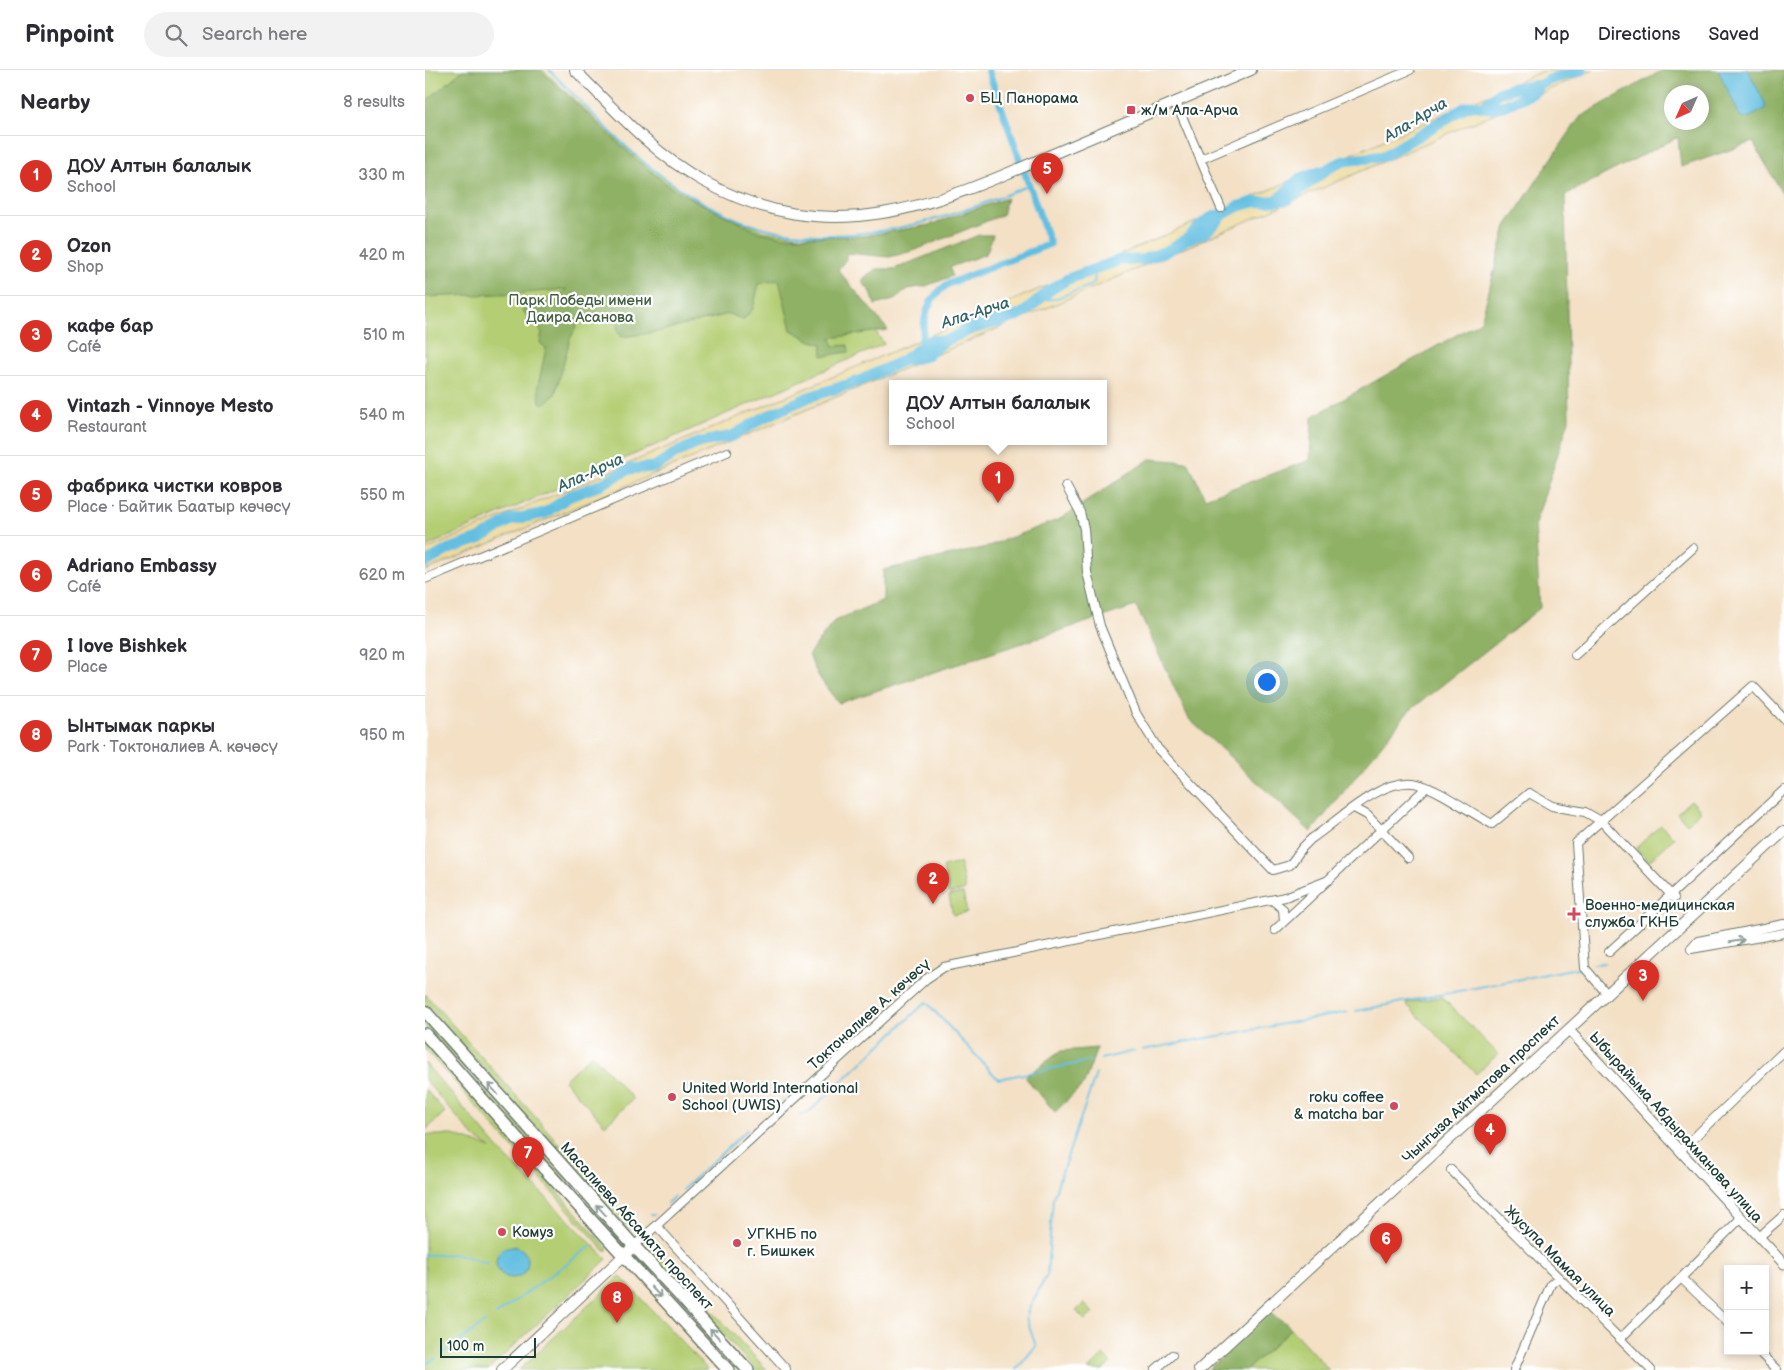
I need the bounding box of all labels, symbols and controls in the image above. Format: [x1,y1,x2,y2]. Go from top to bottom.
search box [144,12,494,57]
text: Pinpoint [25,20,114,49]
icon: search [162,21,190,49]
text: Search here [202,23,307,46]
text: Map [1534,24,1570,45]
text: Directions [1598,24,1680,45]
text: Saved [1708,24,1759,45]
north arrow [1664,85,1709,130]
place label: БЦ Панорама [980,89,1079,108]
text: Nearby [20,90,90,115]
marker: БЦ Панорама [964,92,976,104]
text: 8 results [343,93,405,112]
water label: Ала-Арча [1380,94,1451,147]
place label: ж/м Ала-Арча [1141,101,1238,120]
marker: ж/м Ала-Арча [1125,104,1137,116]
pin: 5 [1031,153,1063,194]
text: ДОУ Алтын балалык [67,155,251,178]
text: 1 [33,166,39,185]
text: 330 m [358,166,405,185]
text: School [67,178,116,197]
text: Ozon [67,235,111,258]
text: 2 [31,246,41,265]
text: 420 m [359,246,405,265]
text: Shop [67,258,104,277]
park label: Парк Победы имени Даира Асанова [508,291,652,327]
water label: Ала-Арча [938,293,1012,334]
text: кафе бар [67,315,153,338]
text: 3 [31,326,41,345]
text: 510 m [363,326,405,345]
text: Café [67,338,101,357]
popup [889,380,1107,445]
text: ДОУ Алтын балалык [906,392,1090,415]
text: Vintazh - Vinnoye Mesto [67,395,274,418]
text: 4 [31,406,41,425]
text: 540 m [359,406,405,425]
text: School [906,415,955,434]
text: Restaurant [67,418,147,437]
water label: Ала-Арча [554,450,627,497]
pin: 1 [982,462,1014,503]
text: фабрика чистки ковров [67,475,282,498]
text: 5 [31,486,41,505]
text: 550 m [360,486,405,505]
text: Place · Байтик Баатыр көчөсү [67,498,291,517]
text: Adriano Embassy [67,555,217,578]
text: 6 [31,566,41,585]
text: 620 m [359,566,405,585]
text: Café [67,578,101,597]
text: I love Bishkek [67,635,187,658]
text: 7 [32,646,40,665]
text: 920 m [359,646,405,665]
text: Place [67,658,108,677]
your location [1254,669,1280,695]
text: Ынтымак паркы [67,715,215,738]
text: 8 [31,726,41,745]
text: 950 m [360,726,405,745]
text: Park · Токтоналиев А. көчөсү [67,738,278,757]
pin: 2 [917,863,949,904]
place label: Военно-медицинская служба ГКНБ [1585,896,1735,932]
marker: Военно-медицинская служба ГКНБ [1567,907,1581,921]
one-way arrow [1729,936,1745,946]
street label: Токтоналиев А. көчөсү [804,954,934,1074]
pin: 3 [1627,960,1659,1001]
street label: Чынгыза Айтматова проспект [1398,1011,1564,1168]
street label: Ыбырайыма Абдырахманова улица [1585,1028,1767,1227]
place label: United World International School (UWIS) [682,1079,858,1115]
one-way arrow [487,1082,499,1095]
place label: roku coffee & matcha bar [1294,1088,1385,1124]
marker: United World International School (UWIS) [666,1091,678,1103]
marker: roku coffee & matcha bar [1388,1100,1400,1112]
pin: 4 [1474,1114,1506,1155]
pin: 7 [512,1137,544,1178]
street label: Масалиева Абсамата проспект [556,1138,717,1314]
street label: Жусупа Мамая улица [1500,1202,1619,1321]
one-way arrow [595,1203,607,1216]
place label: Комуз [512,1223,554,1242]
pin: 6 [1370,1223,1402,1264]
place label: УГКНБ по г. Бишкек [747,1225,817,1261]
marker: Комуз [496,1226,508,1238]
marker: УГКНБ по г. Бишкек [731,1237,743,1249]
map controls [1724,1265,1769,1355]
button: + [1724,1265,1769,1310]
pin: 8 [601,1282,633,1323]
one-way arrow [650,1286,662,1298]
button: − [1724,1310,1769,1355]
one-way arrow [709,1328,721,1341]
scale bar [440,1335,536,1358]
text: 100 m [447,1338,484,1355]

